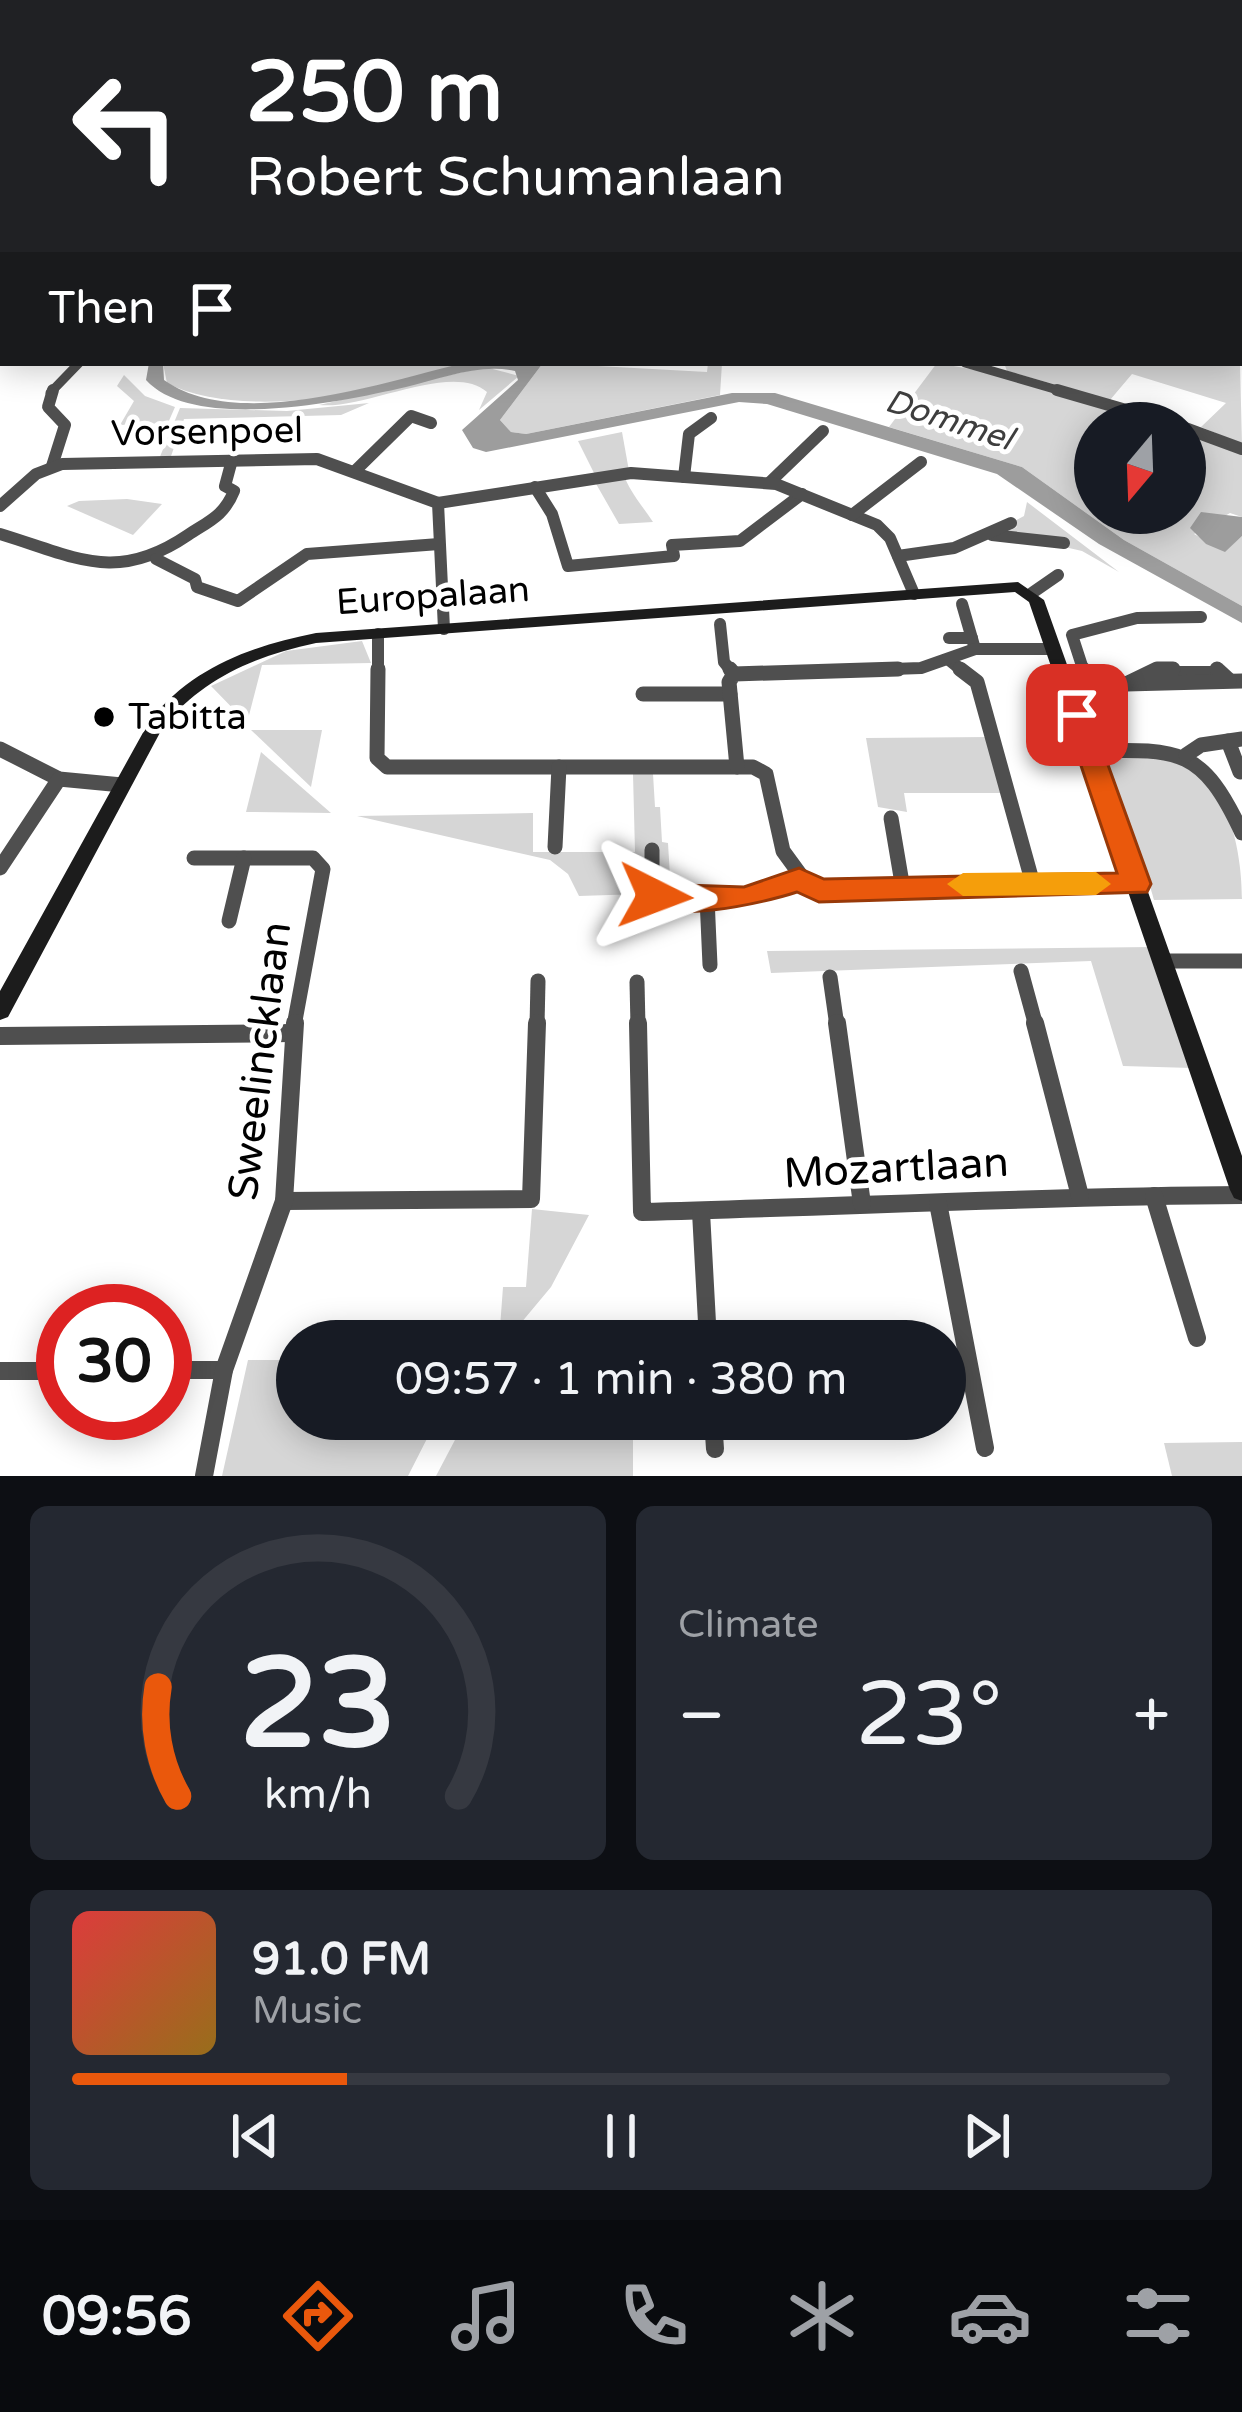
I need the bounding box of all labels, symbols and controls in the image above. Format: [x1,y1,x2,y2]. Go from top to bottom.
text: 250 m [246,43,503,144]
icon: left [48,48,204,204]
text: Robert Schumanlaan [246,145,785,210]
icon: arrive [179,276,245,342]
text: Then [48,282,155,336]
water label: Dommel [880,381,1021,460]
north arrow [1074,402,1206,534]
map controls [1074,402,1206,534]
street label: Vorsenpoel [111,409,303,455]
street label: Europalaan [335,568,531,624]
pin [1026,664,1128,766]
icon: arrive [1044,682,1110,748]
place label: Tabitta [128,696,247,739]
marker: Tabitta [91,704,117,730]
position arrow [592,833,718,959]
street label: Sweelincklaan [218,919,302,1203]
street label: Mozartlaan [782,1137,1010,1199]
speed limit sign: 30 [36,1284,192,1440]
text: 09:57 · 1 min · 380 m [395,1353,847,1407]
text: Climate [678,1601,818,1648]
text: 23 [240,1630,396,1781]
text: 23° [855,1661,1002,1770]
text: − [678,1676,725,1756]
text: + [1133,1676,1170,1756]
text: km/h [264,1769,372,1820]
text: 91.0 FM [252,1933,431,1987]
text: Music [252,1987,362,2034]
icon: previous [222,2103,288,2169]
icon: pause [588,2103,654,2169]
icon: next [954,2103,1020,2169]
icon: directions [276,2274,360,2358]
icon: music [444,2274,528,2358]
icon: phone [612,2274,696,2358]
icon: climate [780,2274,864,2358]
icon: car [948,2274,1032,2358]
icon: filters [1116,2274,1200,2358]
text: 09:56 [42,2284,192,2349]

